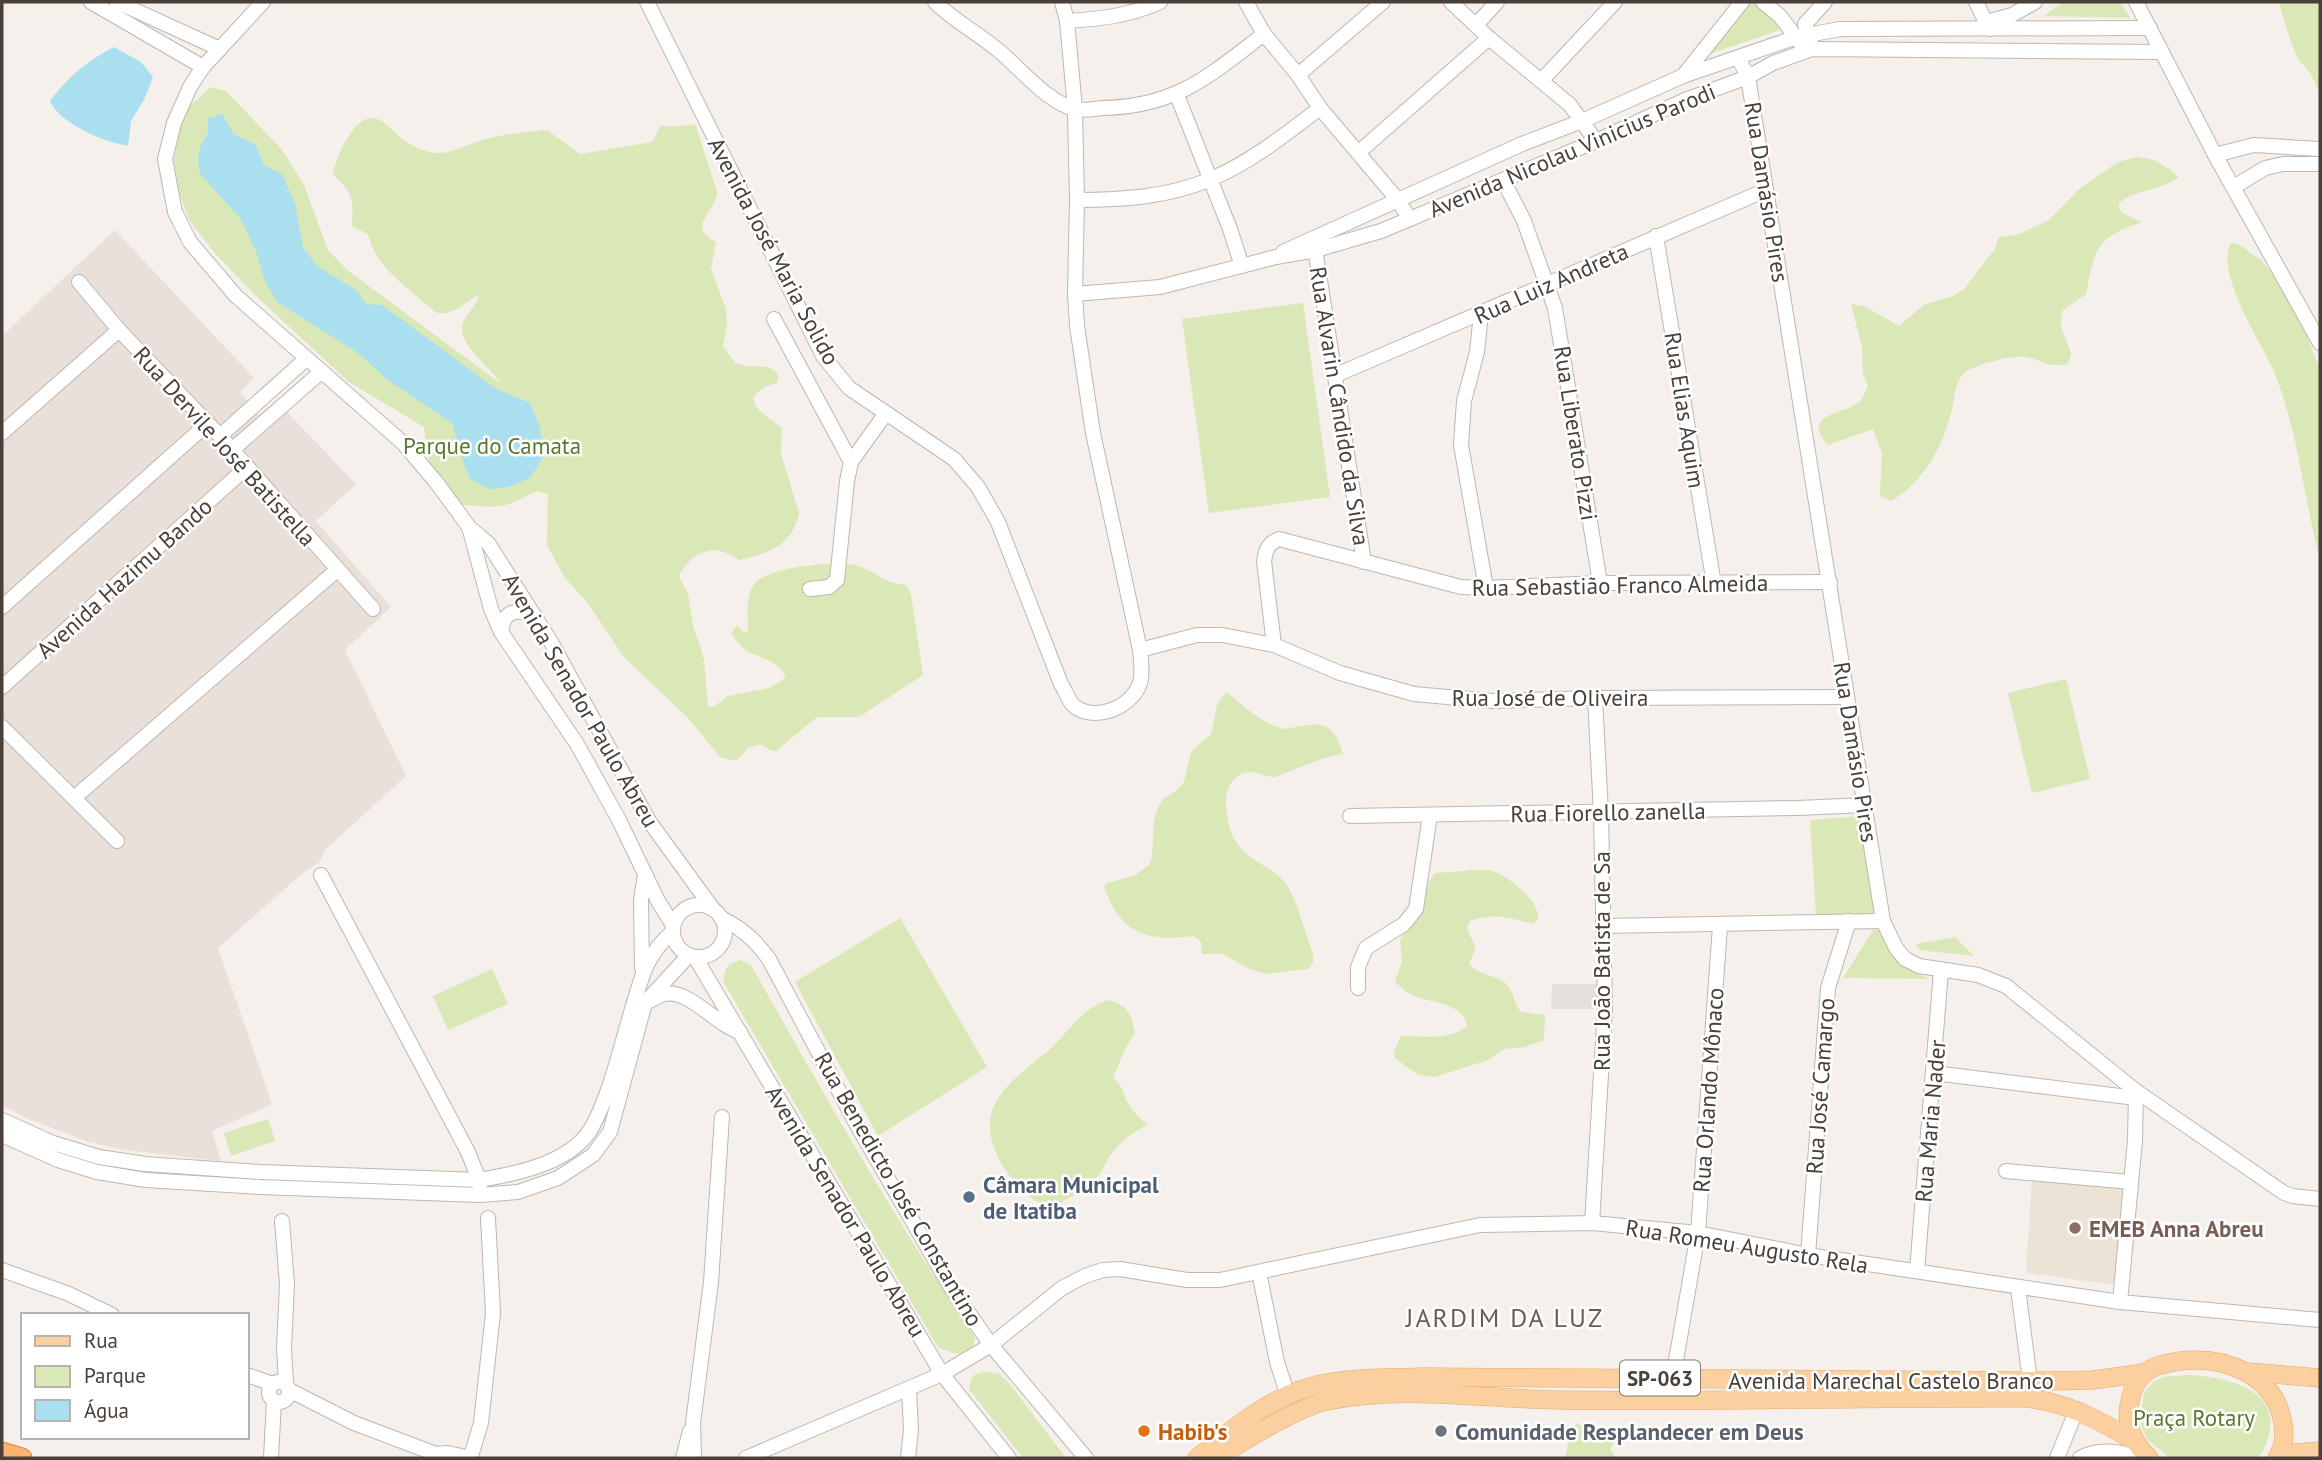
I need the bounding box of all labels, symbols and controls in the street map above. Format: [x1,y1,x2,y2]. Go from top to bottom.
street label: Avenida Nicolau Vinicius Parodi [1424,76,1720,224]
street label: Rua Damásio Pires [1738,100,1796,284]
street label: Avenida José Maria Solido [702,132,846,370]
street label: Rua Luiz Andreta [1469,236,1633,330]
street label: Rua Alvarin Cândido da Silva [1304,264,1376,548]
street label: Rua Elias Aquim [1658,330,1712,490]
street label: Rua Dervile José Batistella [128,340,322,552]
street label: Rua Liberato Pizzi [1548,344,1604,522]
park label: Parque do Camata [403,431,581,460]
street label: Avenida Hazimu Bando [30,491,218,665]
street label: Avenida Senador Paulo Abreu [496,568,666,832]
street label: Rua Sebastião Franco Almeida [1472,568,1768,602]
street label: Rua Damásio Pires [1827,660,1885,844]
street label: Rua José de Oliveira [1452,683,1648,712]
street label: Rua Fiorello zanella [1510,796,1706,828]
street label: Rua João Batista de Sa [1587,851,1616,1071]
street label: Rua Orlando Mônaco [1686,987,1730,1193]
street label: Rua José Camargo [1799,997,1841,1175]
street label: Rua Maria Nader [1908,1038,1952,1204]
street label: Rua Benedicto José Constantino [808,1047,990,1331]
street label: Avenida Senador Paulo Abreu [759,1080,933,1342]
place label: Câmara Municipal de Itatiba [983,1170,1159,1225]
marker: Câmara Municipal de Itatiba [961,1189,977,1205]
street label: Rua Romeu Augusto Rela [1624,1213,1870,1279]
place label: EMEB Anna Abreu [2089,1214,2264,1243]
marker: EMEB Anna Abreu [2067,1220,2083,1236]
district label: JARDIM DA LUZ [1405,1301,1604,1334]
legend [21,1313,248,1439]
text: Rua [84,1327,118,1354]
road number: SP-063 [1620,1360,1700,1396]
text: Parque [84,1362,146,1389]
street label: Avenida Marechal Castelo Branco [1728,1366,2054,1395]
text: Água [84,1397,129,1424]
park label: Praça Rotary [2133,1403,2255,1432]
place label: Habib's [1158,1417,1228,1446]
place label: Comunidade Resplandecer em Deus [1455,1417,1804,1446]
marker: Habib's [1136,1423,1152,1439]
marker: Comunidade Resplandecer em Deus [1433,1423,1449,1439]

